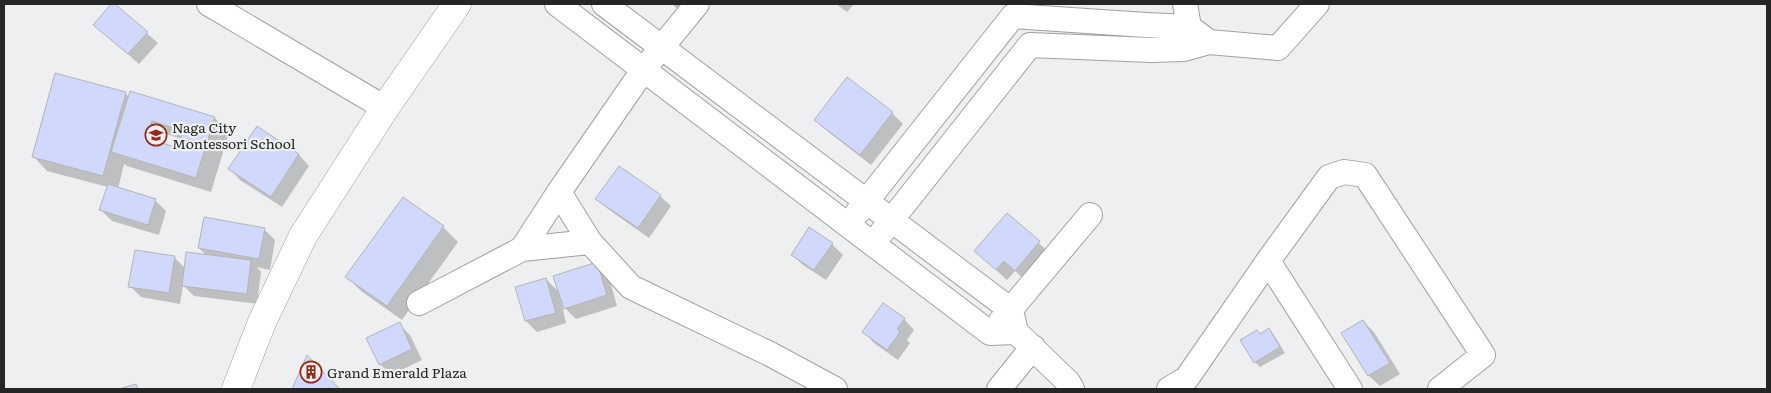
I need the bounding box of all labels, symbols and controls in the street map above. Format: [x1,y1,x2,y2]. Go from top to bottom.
place label: Naga City Montessori School [172,117,296,153]
school or university icon: Naga City Montessori School [144,123,168,147]
building icon: Grand Emerald Plaza [299,360,323,384]
place label: Grand Emerald Plaza [327,362,467,382]

